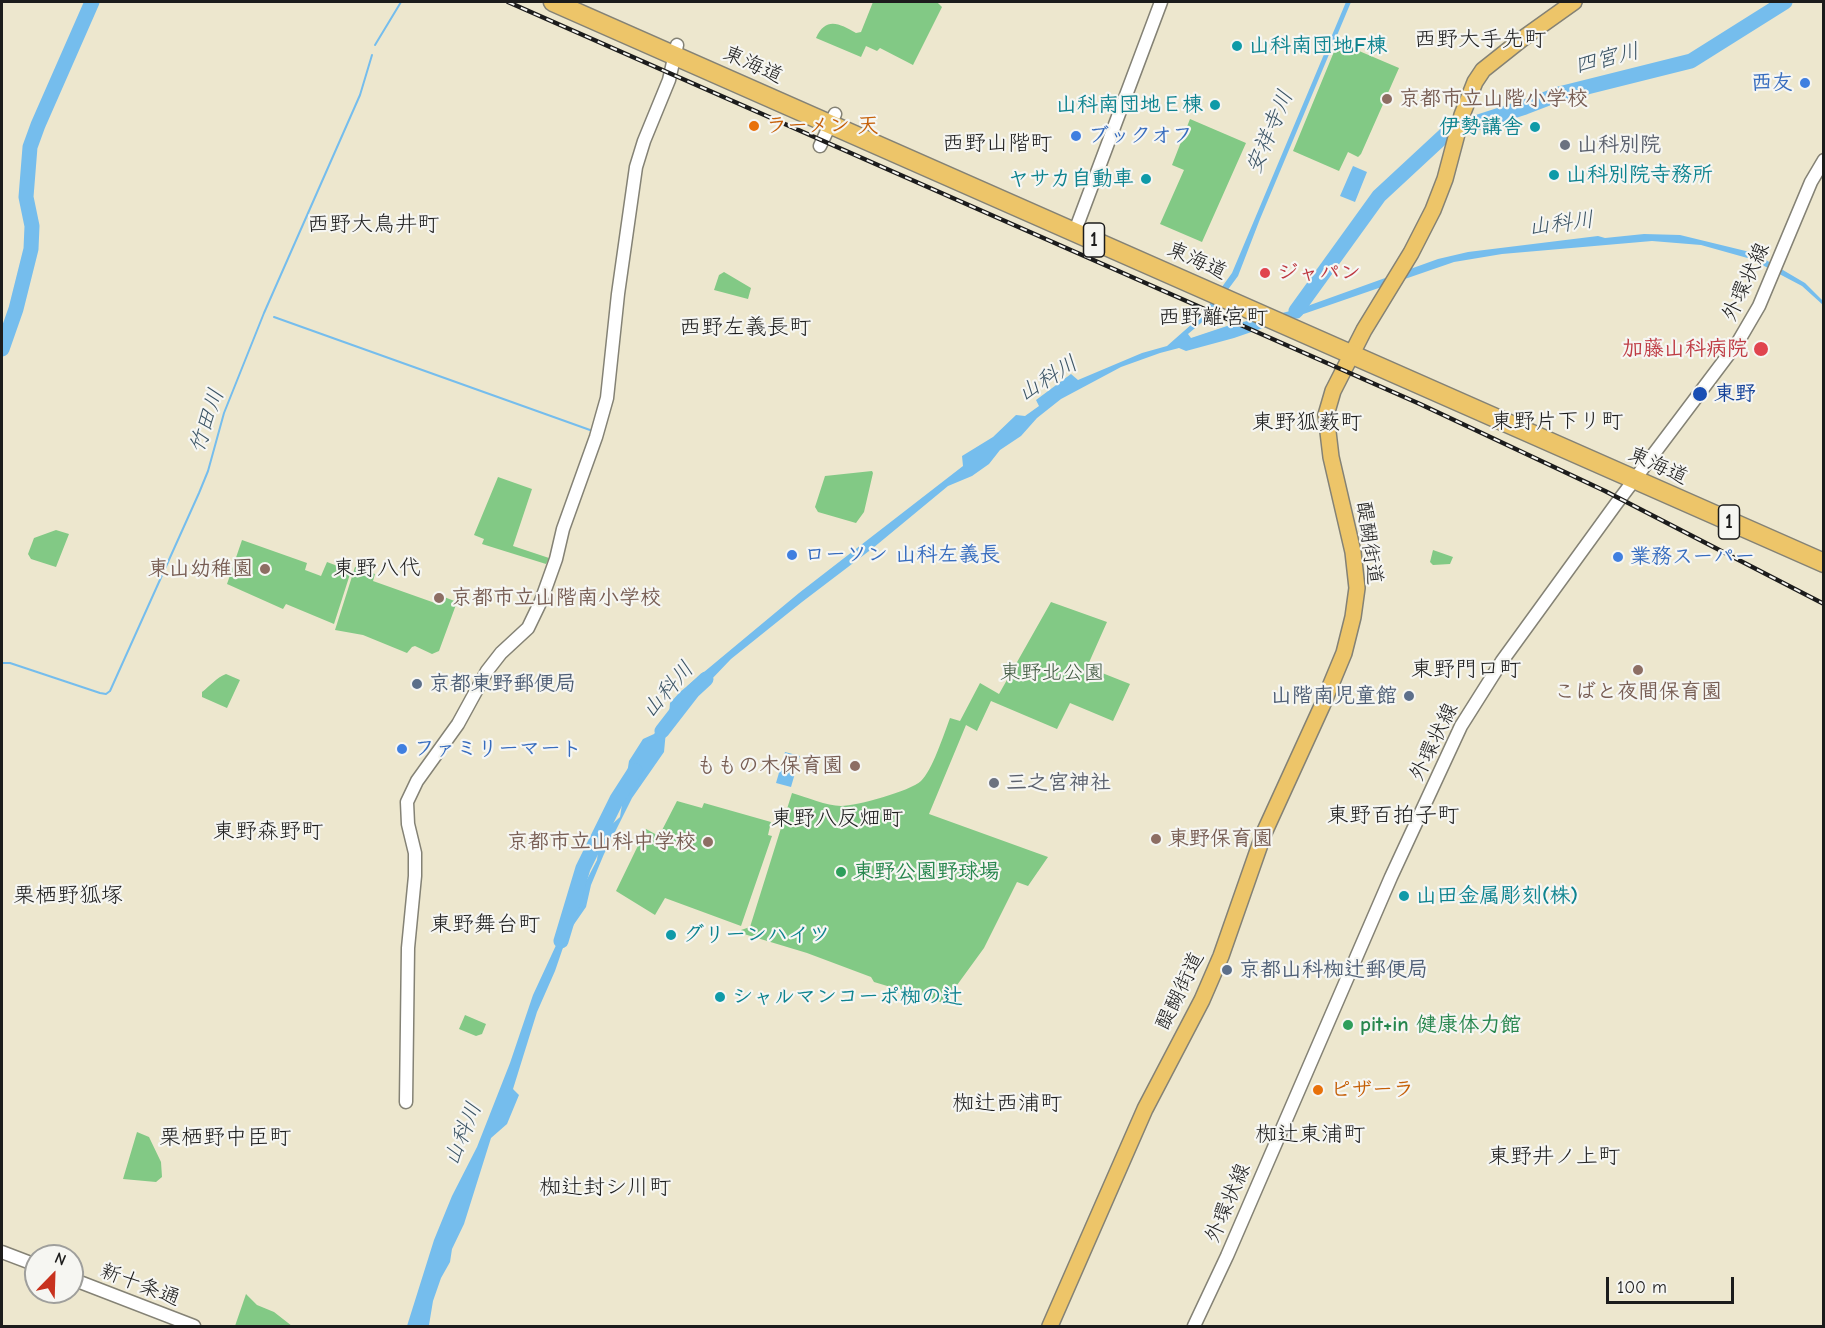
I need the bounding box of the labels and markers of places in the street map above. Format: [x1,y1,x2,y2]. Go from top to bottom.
place label: 山科南団地F棟 [1249,33,1387,59]
marker: 山科南団地F棟 [1230,39,1244,53]
place label: 西友 [1751,70,1793,96]
marker: 西友 [1798,76,1812,90]
place label: 京都市立山階小学校 [1399,86,1588,112]
place label: 山科南団地Ｅ棟 [1056,92,1203,118]
marker: 京都市立山階小学校 [1380,92,1394,106]
marker: 山科南団地Ｅ棟 [1208,98,1222,112]
place label: ラーメン 天 [766,113,878,139]
place label: 伊勢講舎 [1439,114,1523,140]
marker: ラーメン 天 [747,119,761,133]
marker: 伊勢講舎 [1528,120,1542,134]
place label: ブックオフ [1088,123,1193,149]
marker: ブックオフ [1069,129,1083,143]
place label: 山科別院 [1577,132,1661,158]
marker: 山科別院 [1558,138,1572,152]
place label: 山科別院寺務所 [1566,162,1713,188]
place label: ヤサカ自動車 [1008,166,1134,192]
marker: 山科別院寺務所 [1547,168,1561,182]
marker: ヤサカ自動車 [1139,172,1153,186]
place label: ジャパン [1277,260,1361,286]
marker: ジャパン [1258,266,1272,280]
place label: 加藤山科病院 [1622,336,1748,362]
marker: 加藤山科病院 [1752,340,1770,358]
place label: 東野 [1714,381,1756,407]
marker: 東野 [1691,385,1709,403]
place label: ローソン 山科左義長 [804,542,1000,568]
place label: 業務スーパー [1630,544,1755,570]
marker: ローソン 山科左義長 [785,548,799,562]
marker: 業務スーパー [1611,550,1625,564]
place label: 東山幼稚園 [148,556,253,582]
marker: 東山幼稚園 [258,562,272,576]
place label: 京都市立山階南小学校 [451,585,661,611]
marker: 京都市立山階南小学校 [432,591,446,605]
marker: こばと夜間保育園 [1631,663,1645,677]
place label: 京都東野郵便局 [429,671,576,697]
marker: 京都東野郵便局 [410,677,424,691]
place label: こばと夜間保育園 [1554,679,1722,705]
place label: 山階南児童館 [1271,683,1397,709]
marker: 山階南児童館 [1402,689,1416,703]
place label: ファミリーマート [414,736,582,762]
marker: ファミリーマート [395,742,409,756]
place label: ももの木保育園 [696,753,843,779]
marker: ももの木保育園 [848,759,862,773]
place label: 三之宮神社 [1006,770,1111,796]
marker: 三之宮神社 [987,776,1001,790]
place label: 東野保育園 [1168,826,1273,852]
place label: 京都市立山科中学校 [507,829,696,855]
marker: 東野保育園 [1149,832,1163,846]
marker: 京都市立山科中学校 [701,835,715,849]
place label: 東野公園野球場 [853,859,1000,885]
marker: 東野公園野球場 [834,865,848,879]
place label: 山田金属彫刻(株) [1416,883,1578,909]
marker: 山田金属彫刻(株) [1397,889,1411,903]
place label: グリーンハイツ [683,922,830,948]
marker: グリーンハイツ [664,928,678,942]
place label: 京都山科椥辻郵便局 [1239,957,1428,983]
marker: 京都山科椥辻郵便局 [1220,963,1234,977]
place label: シャルマンコーポ椥の辻 [732,984,963,1010]
marker: シャルマンコーポ椥の辻 [713,990,727,1004]
place label: pit+in 健康体力館 [1360,1012,1521,1038]
marker: pit+in 健康体力館 [1341,1018,1355,1032]
place label: ピザーラ [1330,1077,1414,1103]
marker: ピザーラ [1311,1083,1325,1097]

